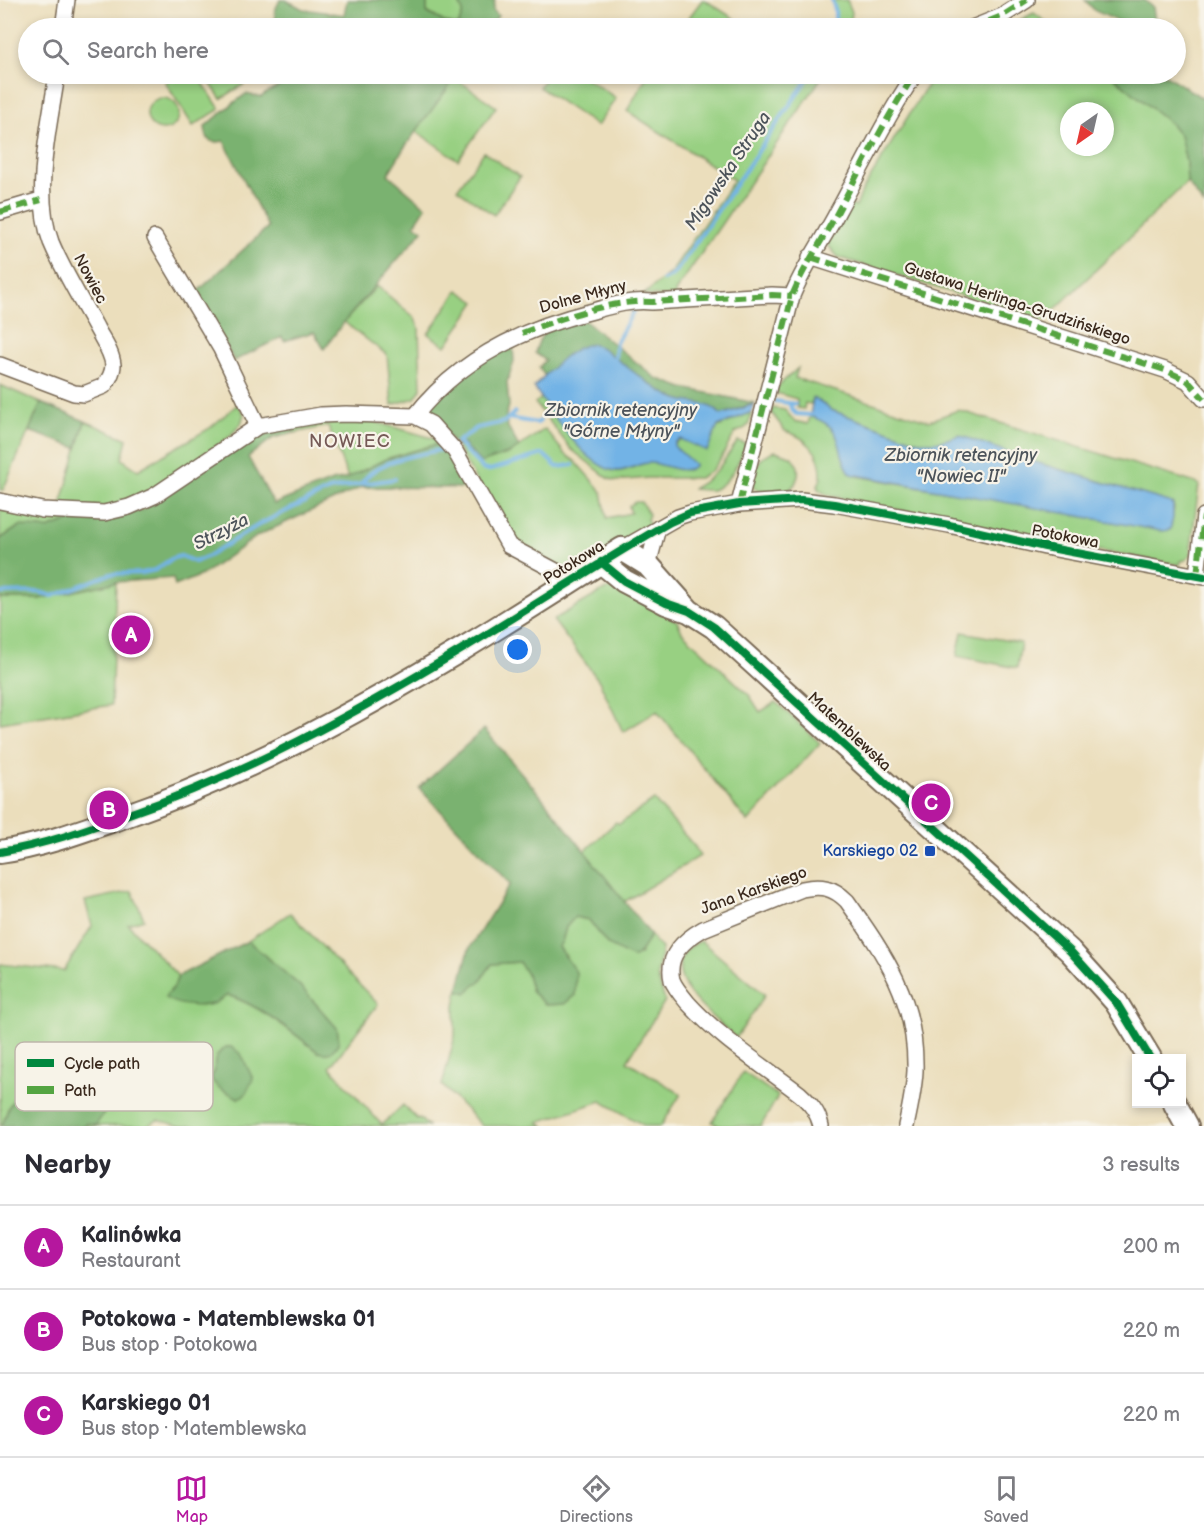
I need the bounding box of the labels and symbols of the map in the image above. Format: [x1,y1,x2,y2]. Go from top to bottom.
north arrow [1060,102,1114,156]
water label: Migowska Struga [681,108,775,234]
street label: Nowiec [69,251,111,307]
street label: Gustawa Herlinga-Grudzińskiego [901,258,1133,350]
street label: Dolne Młyny [537,276,629,318]
water label: Zbiornik retencyjny "Górne Młyny" [544,400,698,442]
district label: NOWIEC [309,431,391,452]
water label: Zbiornik retencyjny "Nowiec II" [884,445,1038,487]
water label: Strzyża [190,509,252,555]
street label: Potokowa [1030,521,1100,553]
street label: Potokowa [540,537,608,589]
pin: A [112,612,150,658]
your location [503,635,532,664]
street label: Matemblewska [803,688,895,776]
pin: C [912,780,950,826]
pin: B [90,788,128,832]
place label: Karskiego 02 [823,842,919,861]
marker: Karskiego 02 [923,844,937,858]
street label: Jana Karskiego [698,863,810,919]
legend [15,1042,213,1111]
text: Cycle path [64,1055,140,1074]
text: Path [64,1082,96,1101]

